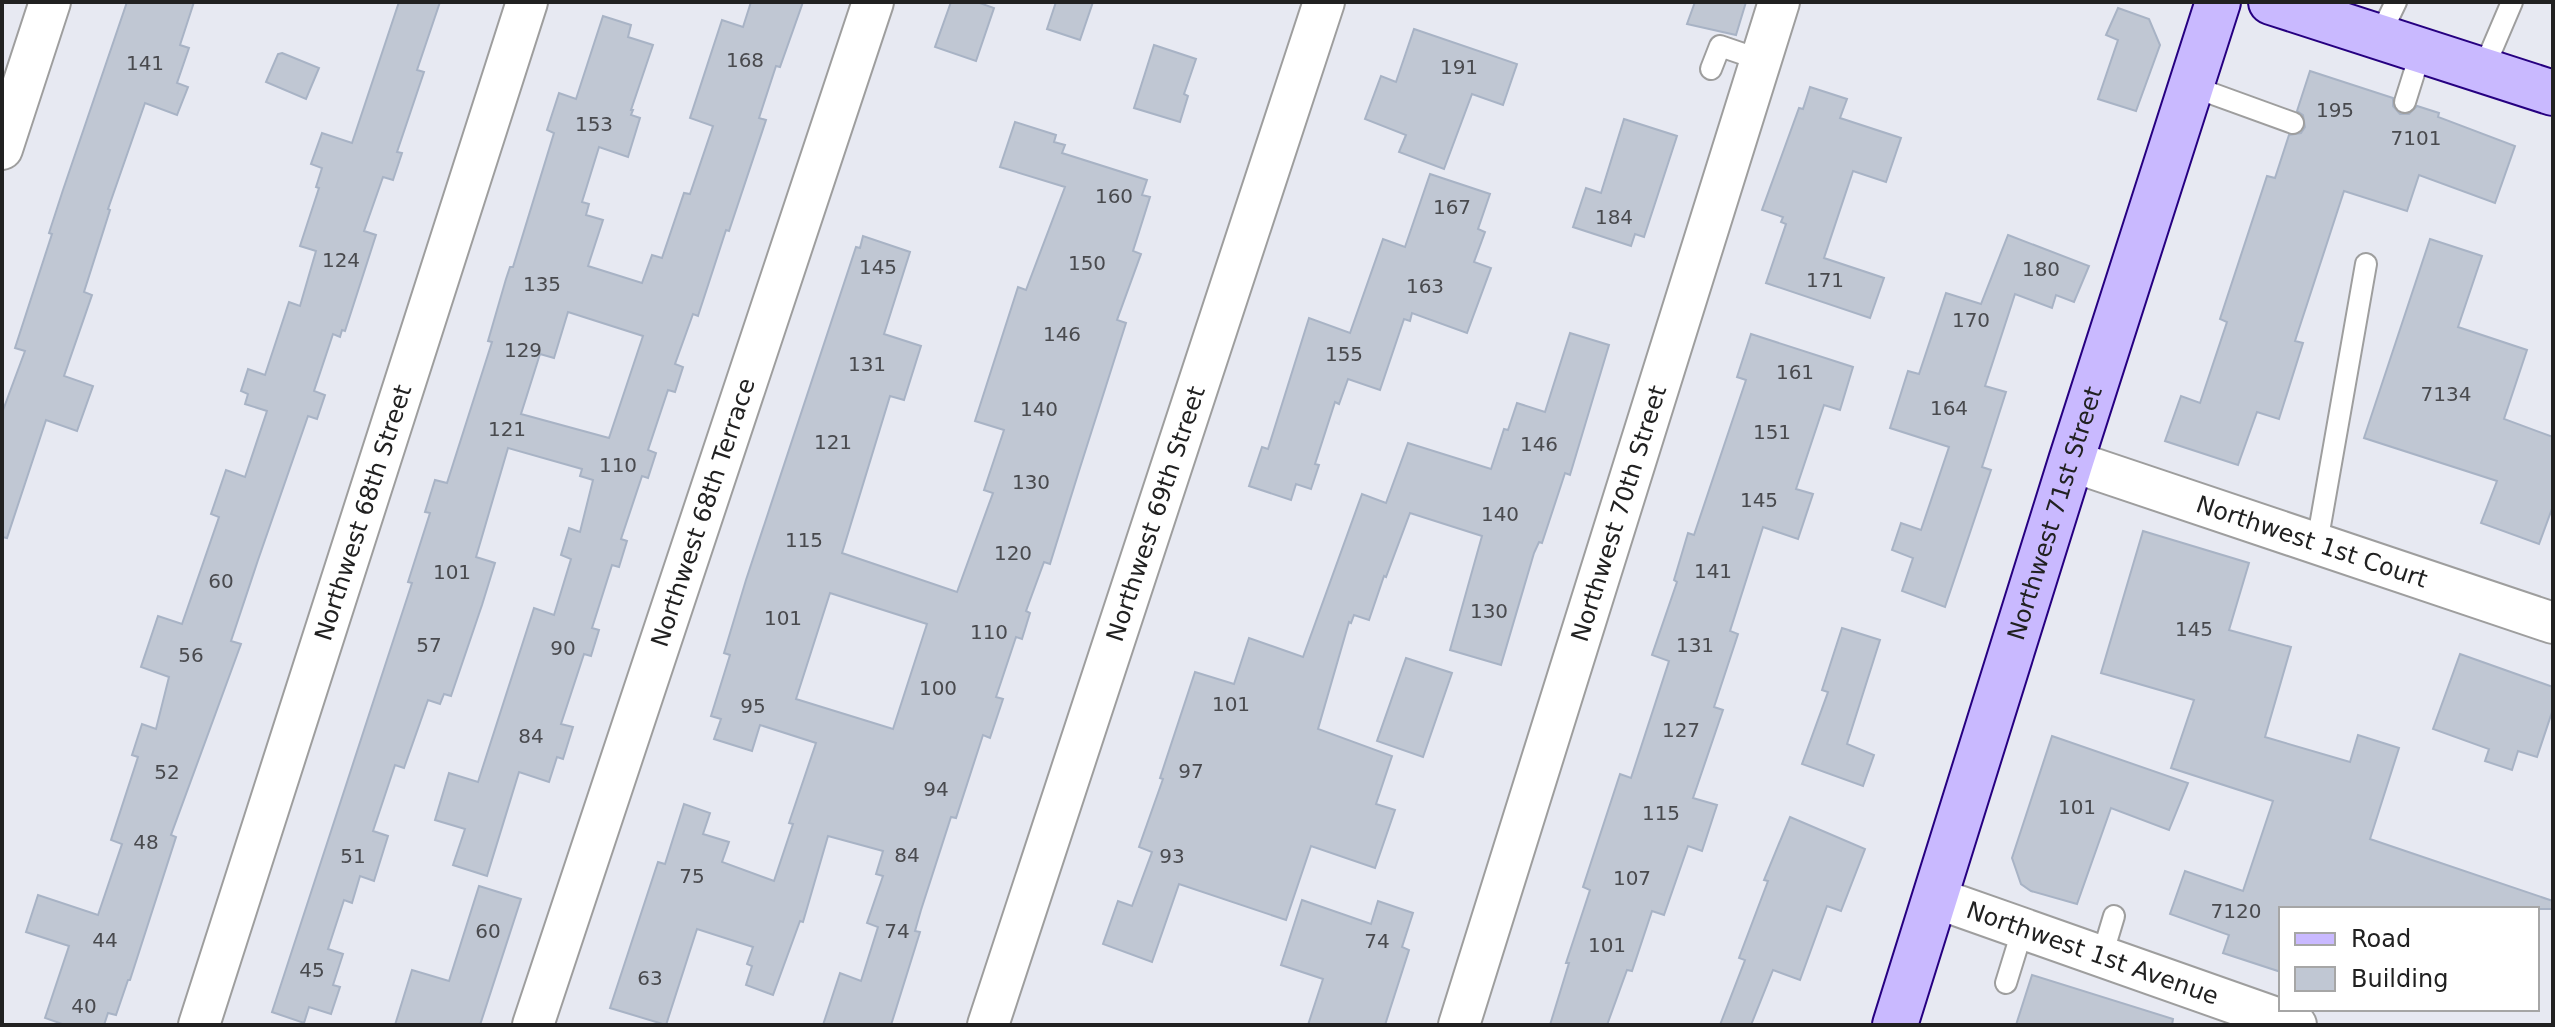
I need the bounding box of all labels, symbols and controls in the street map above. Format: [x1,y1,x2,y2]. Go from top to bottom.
house number: 168 [726,48,764,72]
house number: 141 [126,51,164,75]
house number: 191 [1440,55,1478,79]
house number: 195 [2316,98,2354,122]
house number: 153 [575,112,613,136]
house number: 7101 [2391,126,2441,150]
house number: 160 [1095,184,1133,208]
house number: 167 [1433,195,1471,219]
house number: 184 [1595,205,1633,229]
house number: 124 [322,248,360,272]
house number: 150 [1068,251,1106,275]
house number: 145 [859,255,897,279]
house number: 180 [2022,257,2060,281]
house number: 171 [1806,268,1844,292]
house number: 135 [523,272,561,296]
house number: 163 [1406,274,1444,298]
house number: 170 [1952,308,1990,332]
house number: 146 [1043,322,1081,346]
house number: 129 [504,338,542,362]
house number: 155 [1325,342,1363,366]
house number: 131 [848,352,886,376]
house number: 161 [1776,360,1814,384]
street label: Northwest 68th Terrace [646,375,761,650]
street label: Northwest 68th Street [309,381,417,644]
street label: Northwest 70th Street [1566,382,1672,645]
house number: 7134 [2421,382,2471,406]
street label: Northwest 69th Street [1101,383,1211,645]
street label: Northwest 71st Street [2002,383,2108,644]
house number: 164 [1930,396,1968,420]
house number: 140 [1020,397,1058,421]
house number: 121 [488,417,526,441]
house number: 151 [1753,420,1791,444]
house number: 121 [814,430,852,454]
house number: 146 [1520,432,1558,456]
house number: 110 [599,453,637,477]
house number: 130 [1012,470,1050,494]
house number: 145 [1740,488,1778,512]
street label: Northwest 1st Court [2193,490,2431,594]
house number: 140 [1481,502,1519,526]
house number: 115 [785,528,823,552]
house number: 120 [994,541,1032,565]
house number: 141 [1694,559,1732,583]
house number: 101 [433,560,471,584]
house number: 60 [208,569,234,593]
house number: 130 [1470,599,1508,623]
house number: 101 [764,606,802,630]
house number: 145 [2175,617,2213,641]
house number: 110 [970,620,1008,644]
house number: 57 [416,633,442,657]
house number: 131 [1676,633,1714,657]
house number: 90 [550,636,576,660]
house number: 56 [178,643,204,667]
house number: 100 [919,676,957,700]
house number: 101 [1212,692,1250,716]
house number: 95 [740,694,766,718]
house number: 127 [1662,718,1700,742]
house number: 84 [518,724,544,748]
house number: 97 [1178,759,1204,783]
house number: 52 [154,760,180,784]
house number: 94 [923,777,949,801]
house number: 101 [2058,795,2096,819]
house number: 115 [1642,801,1680,825]
house number: 48 [133,830,159,854]
house number: 84 [894,843,920,867]
house number: 51 [340,844,366,868]
house number: 93 [1159,844,1185,868]
house number: 75 [679,864,705,888]
house number: 107 [1613,866,1651,890]
street label: Northwest 1st Avenue [1963,896,2222,1011]
house number: 7120 [2211,899,2261,923]
legend [2279,907,2539,1011]
house number: 60 [475,919,501,943]
house number: 74 [884,919,910,943]
text: Road [2351,925,2411,953]
house number: 44 [92,928,118,952]
house number: 74 [1364,929,1390,953]
house number: 101 [1588,933,1626,957]
house number: 45 [299,958,325,982]
text: Building [2351,965,2448,993]
house number: 63 [637,966,663,990]
house number: 40 [71,994,97,1018]

